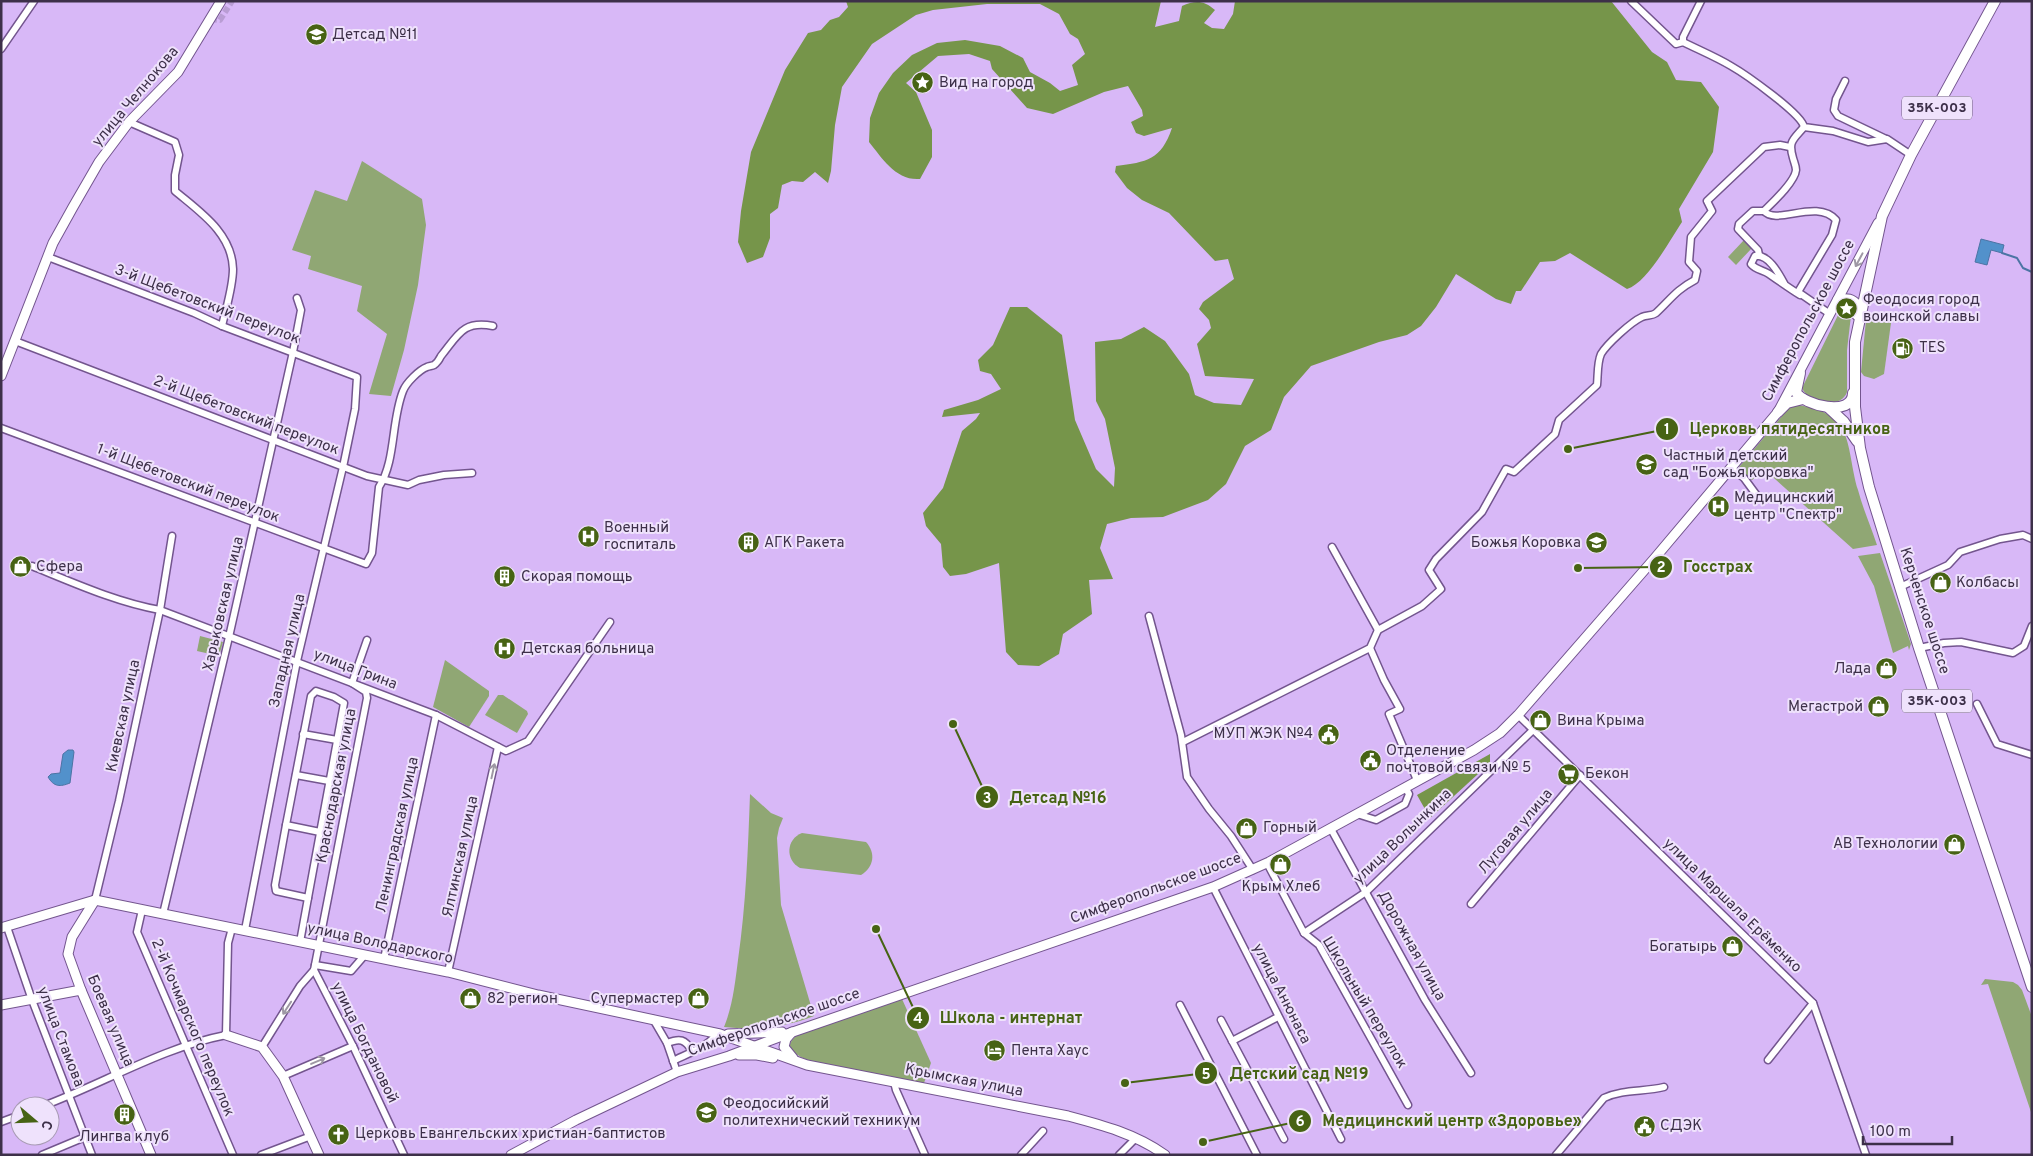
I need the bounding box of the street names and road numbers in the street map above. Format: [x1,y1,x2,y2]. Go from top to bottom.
street label: улица Челнокова [89,43,183,151]
road number: 35К-003 [1902,96,1972,120]
street label: Симферопольское шоссе [1758,237,1860,405]
street label: 3-й Щебетовский переулок [112,261,302,349]
street label: 2-й Щебетовский переулок [150,372,342,460]
street label: 1-й Щебетовский переулок [94,440,282,528]
street label: Харьковская улица [199,535,249,673]
street label: Керченское шоссе [1895,545,1953,677]
street label: Западная улица [266,592,310,710]
street label: улица Грина [310,645,400,695]
street label: Киевская улица [103,658,145,774]
road number: 35К-003 [1902,689,1972,712]
street label: Краснодарская улица [313,707,361,865]
street label: Ленинградская улица [372,755,424,915]
street label: улица Волынкина [1350,785,1456,889]
street label: Луговая улица [1475,785,1557,879]
street label: Ялтинская улица [439,794,483,920]
street label: улица Маршала Ерёменко [1659,835,1805,977]
street label: Симферопольское шоссе [1068,849,1244,929]
street label: Дорожная улица [1373,888,1449,1004]
street label: улица Володарского [305,919,455,969]
street label: Школьный переулок [1317,934,1411,1072]
street label: 2-й Кочмарского переулок [146,936,238,1120]
street label: улица Анюнаса [1247,941,1315,1047]
street label: Боевая улица [82,972,138,1070]
street label: улица Богдановой [326,979,402,1107]
street label: улица Стамова [32,984,88,1090]
street label: Симферопольское шоссе [685,985,863,1061]
street label: Крымская улица [903,1060,1025,1102]

